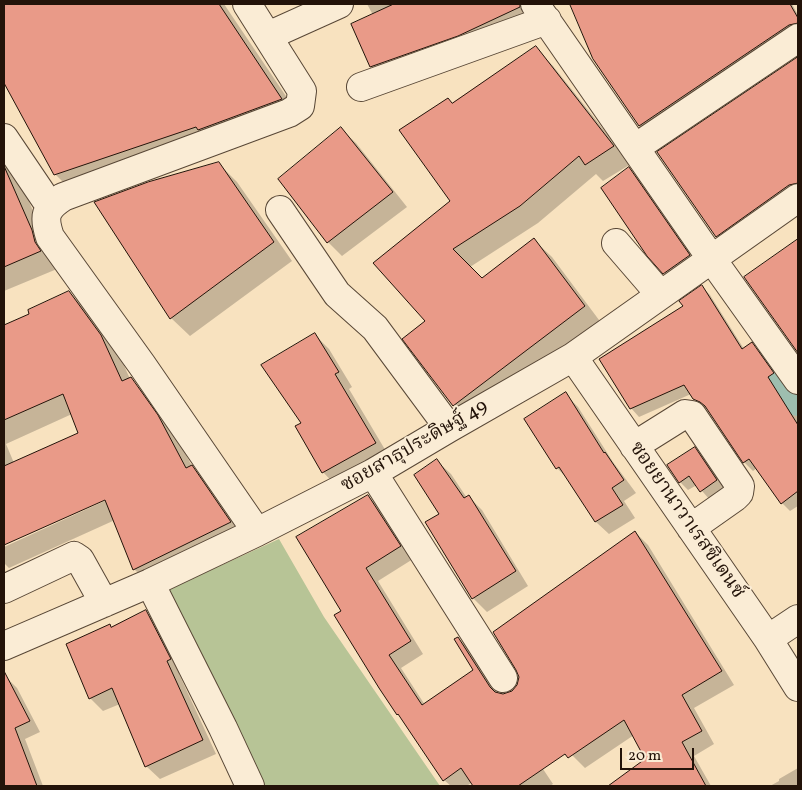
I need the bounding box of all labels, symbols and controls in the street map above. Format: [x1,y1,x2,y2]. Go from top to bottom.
street label: ซอยสาธุประดิษฐ์ 49 [337,395,493,499]
street label: ซอยยานาวาเรสซิเดนซ์ [623,438,749,604]
scale bar [622,738,696,770]
text: 20 m [628,746,661,767]

